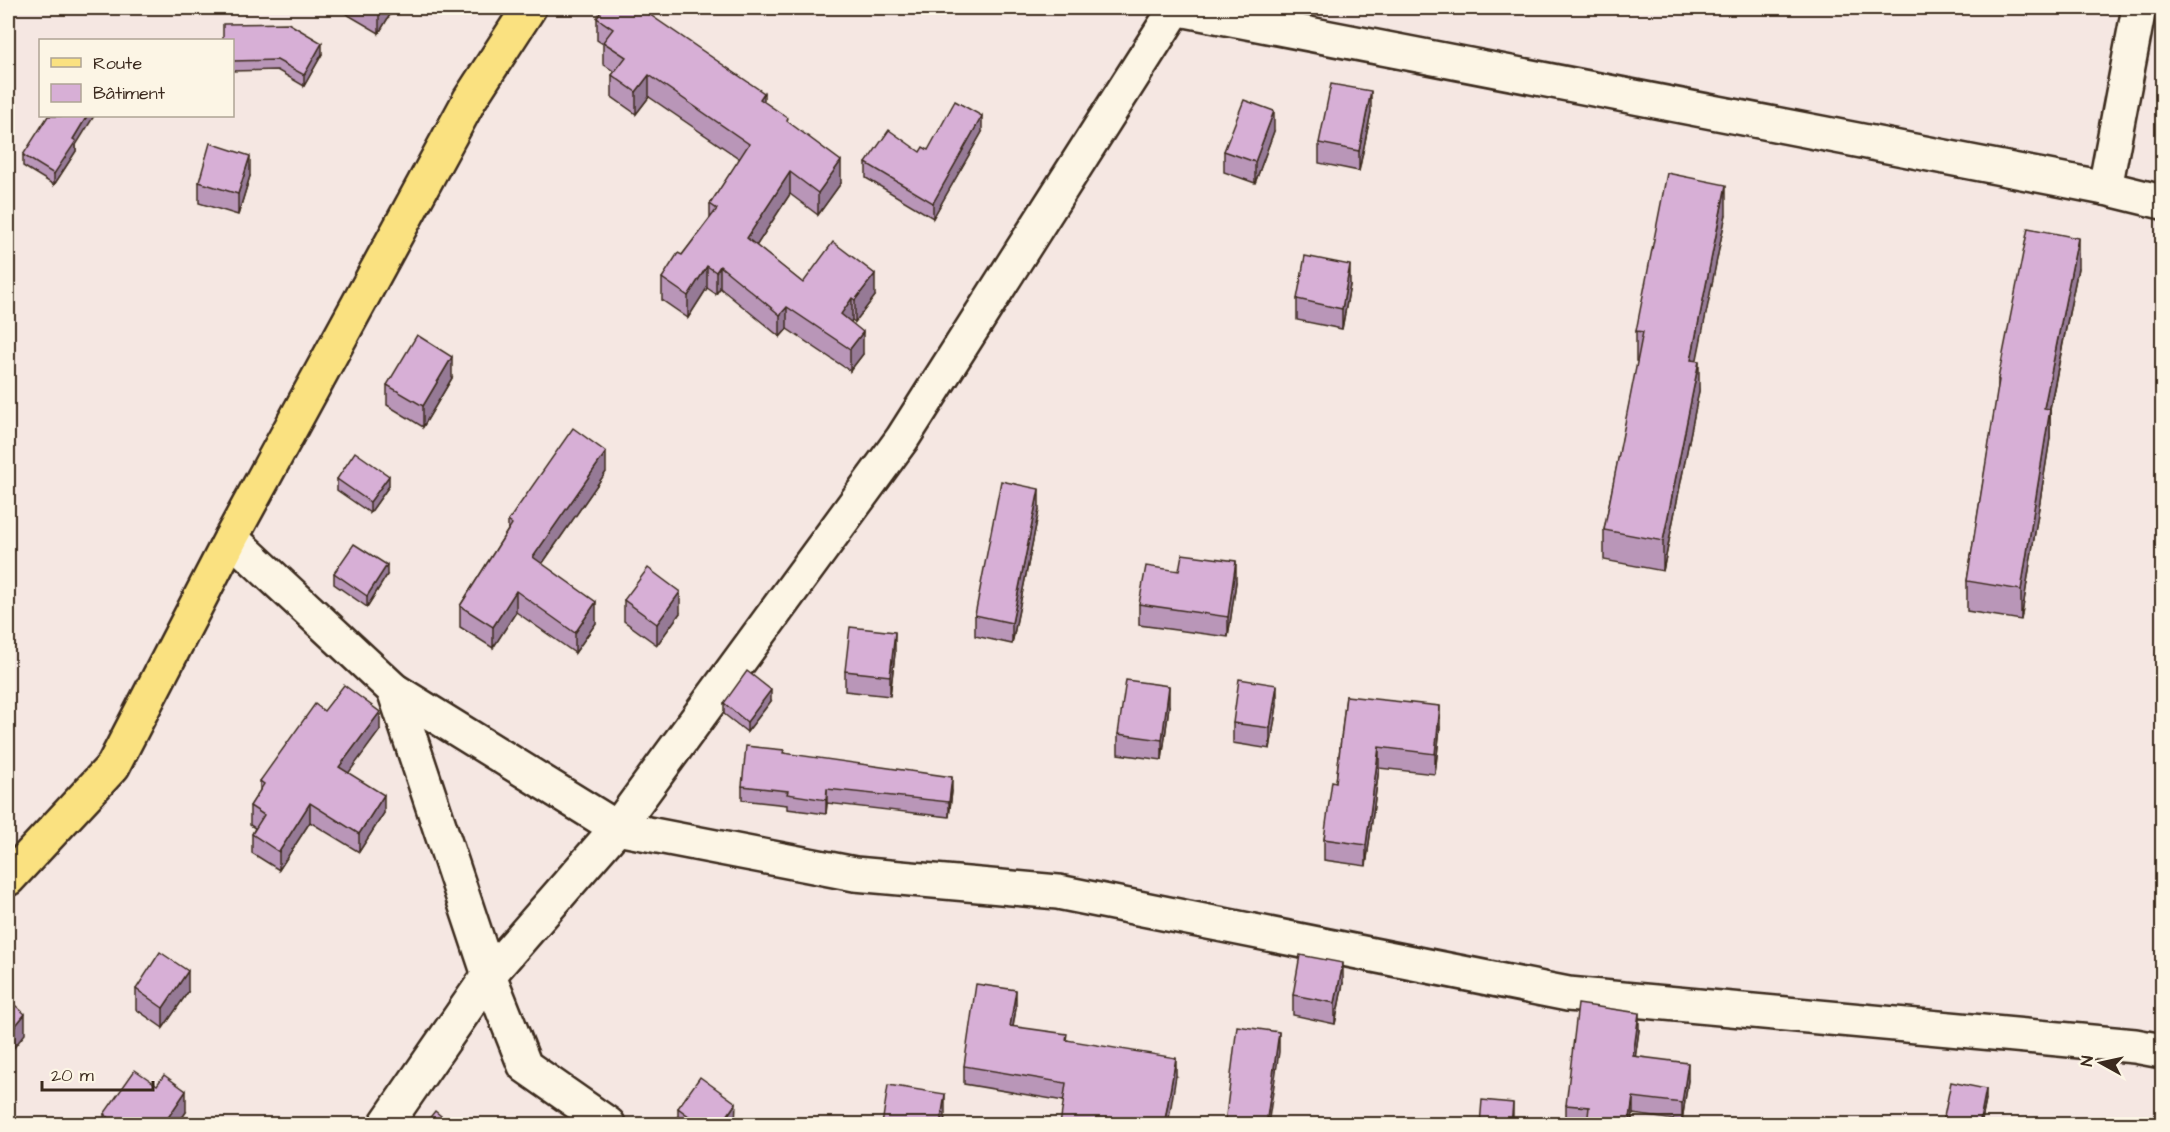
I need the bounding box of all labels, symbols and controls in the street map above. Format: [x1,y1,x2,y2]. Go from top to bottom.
legend [39,39,234,117]
text: Route [93,51,142,76]
text: Bâtiment [93,81,166,106]
north arrow [2071,1033,2131,1093]
scale bar [42,1054,153,1092]
text: N [2076,1055,2099,1068]
text: 20 m [51,1063,94,1088]

